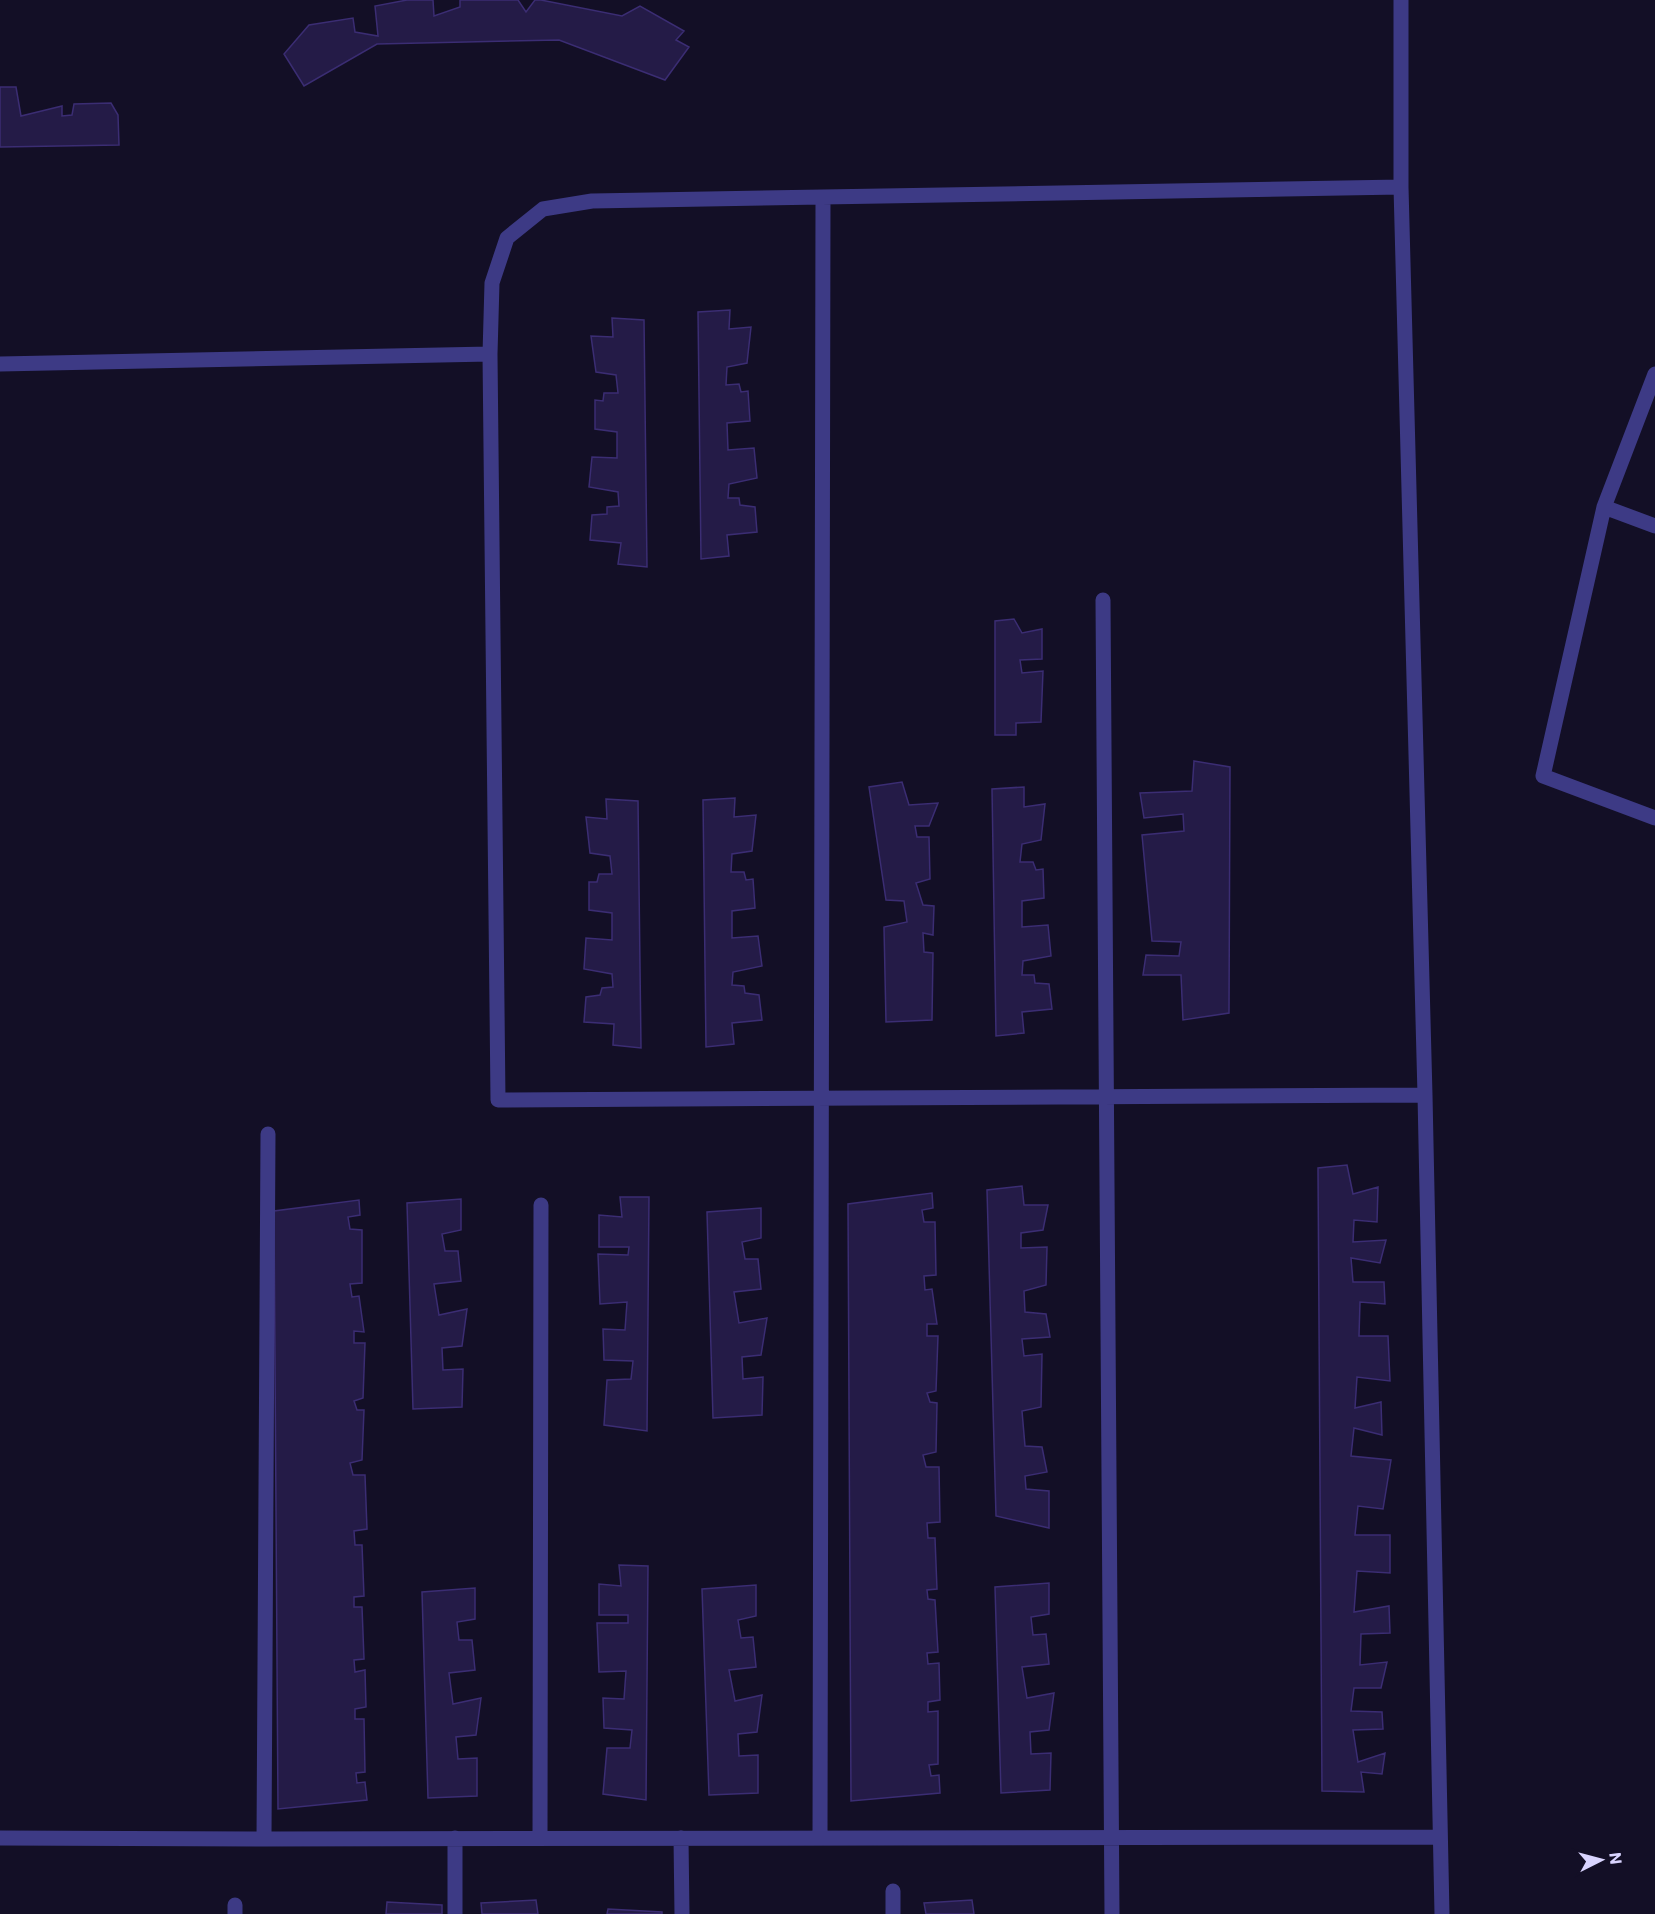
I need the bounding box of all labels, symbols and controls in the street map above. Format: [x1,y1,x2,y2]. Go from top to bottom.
north arrow [1571,1830,1631,1890]
text: N [1606,1851,1626,1865]

